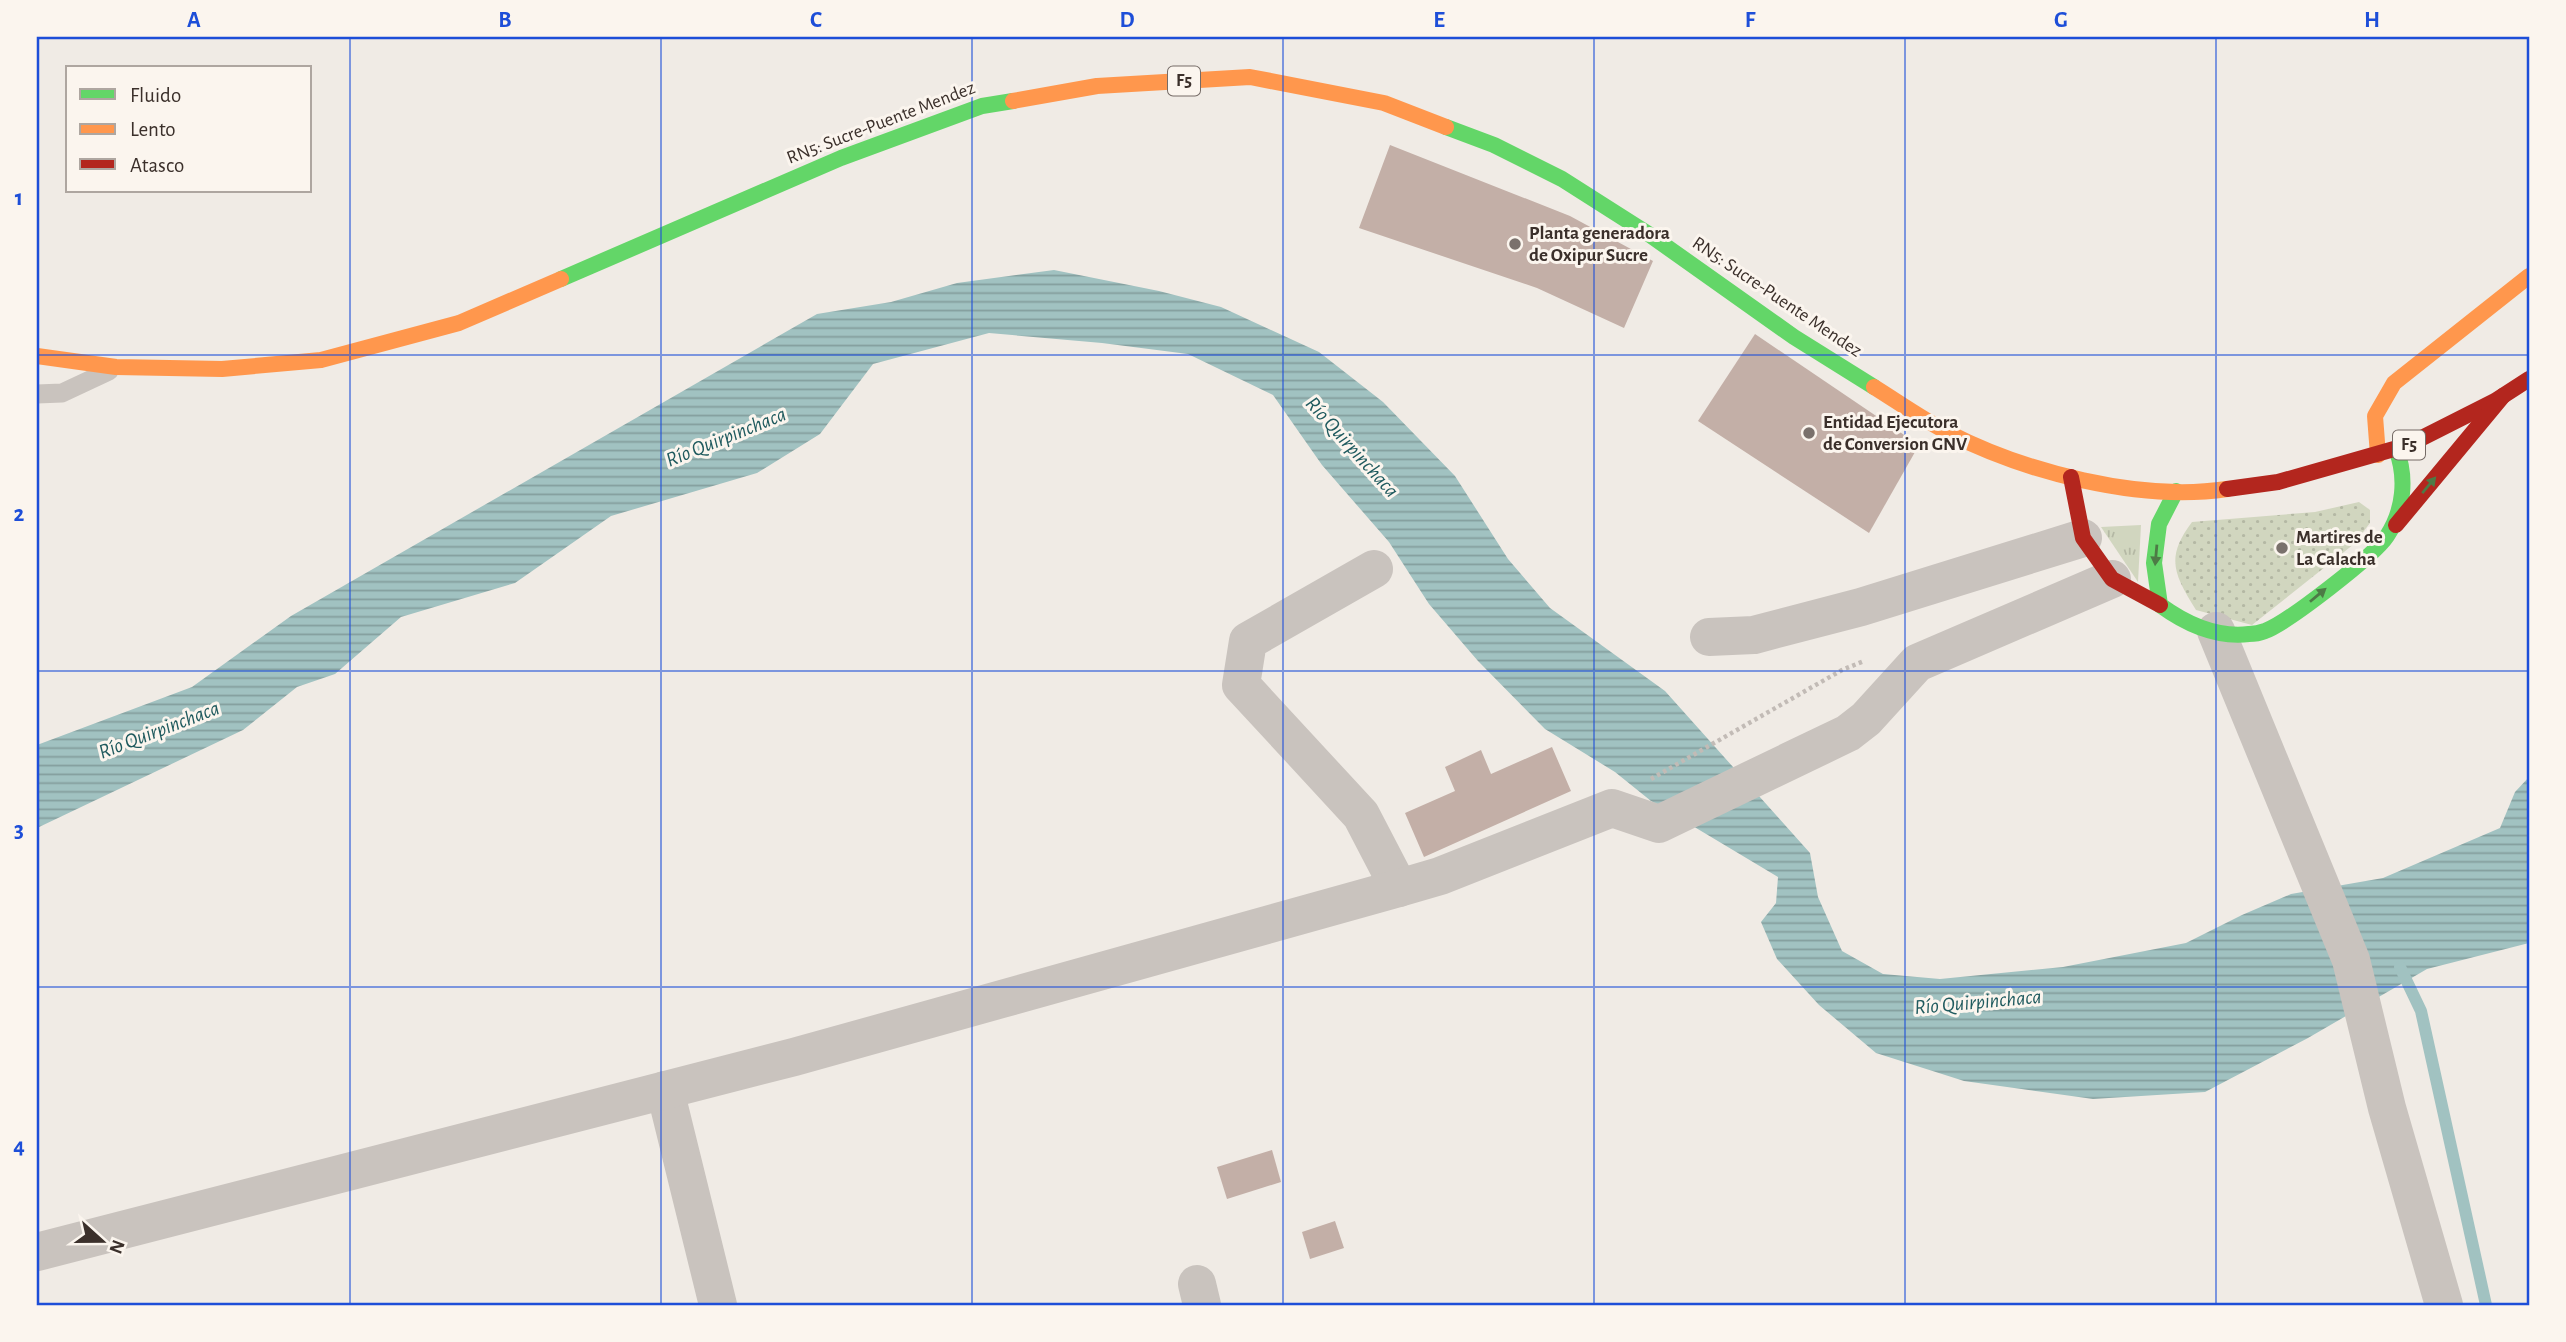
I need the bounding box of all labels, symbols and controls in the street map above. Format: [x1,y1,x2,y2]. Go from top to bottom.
text: A [187,9,201,32]
text: B [498,9,512,32]
text: C [810,9,822,32]
text: D [1119,9,1135,32]
text: E [1433,9,1445,32]
text: F [1745,9,1756,32]
text: G [2054,9,2068,32]
text: H [2364,9,2380,32]
legend [66,66,312,192]
road number: F5 [1168,66,1200,96]
street label: RN5: Sucre-Puente Mendez [784,78,978,168]
text: Fluido [130,85,181,106]
text: Lento [130,119,176,140]
text: Atasco [130,155,184,176]
text: 1 [15,187,23,210]
place label: Planta generadora de Oxipur Sucre [1529,224,1670,265]
street label: RN5: Sucre-Puente Mendez [1689,233,1865,361]
marker: Planta generadora de Oxipur Sucre [1507,236,1523,252]
water label: Río Quirpinchaca [1301,393,1402,502]
water label: Río Quirpinchaca [663,403,789,472]
place label: Entidad Ejecutora de Conversion GNV [1823,413,1968,454]
marker: Entidad Ejecutora de Conversion GNV [1801,425,1817,441]
road number: F5 [2393,430,2425,460]
one-way arrow [2422,477,2437,495]
text: 2 [14,503,25,526]
place label: Martires de La Calacha [2296,528,2383,569]
marker: Martires de La Calacha [2274,540,2290,556]
one-way arrow [2150,544,2161,566]
one-way arrow [2309,588,2326,603]
water label: Río Quirpinchaca [96,697,223,764]
text: 3 [14,819,24,842]
water label: Río Quirpinchaca [1914,986,2042,1019]
text: 4 [13,1135,25,1158]
north arrow [66,1206,136,1276]
text: N [105,1237,128,1256]

